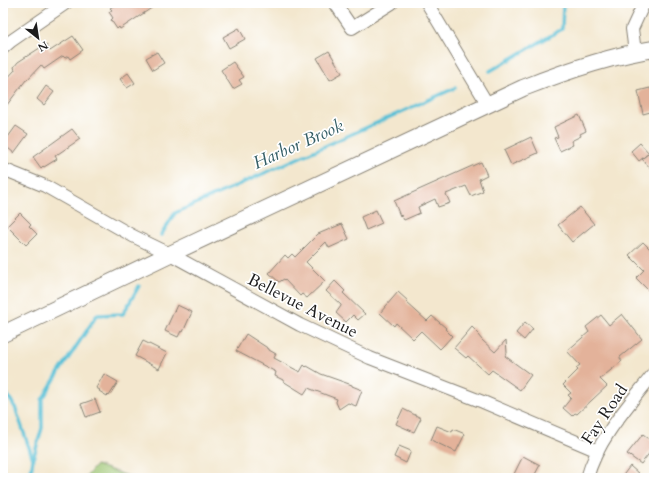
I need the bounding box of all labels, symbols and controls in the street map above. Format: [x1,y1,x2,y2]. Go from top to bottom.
north arrow [18,18,58,58]
text: N [34,37,51,55]
water label: Harbor Brook [249,113,348,176]
street label: Bellevue Avenue [244,268,362,343]
street label: Fay Road [576,380,633,449]

